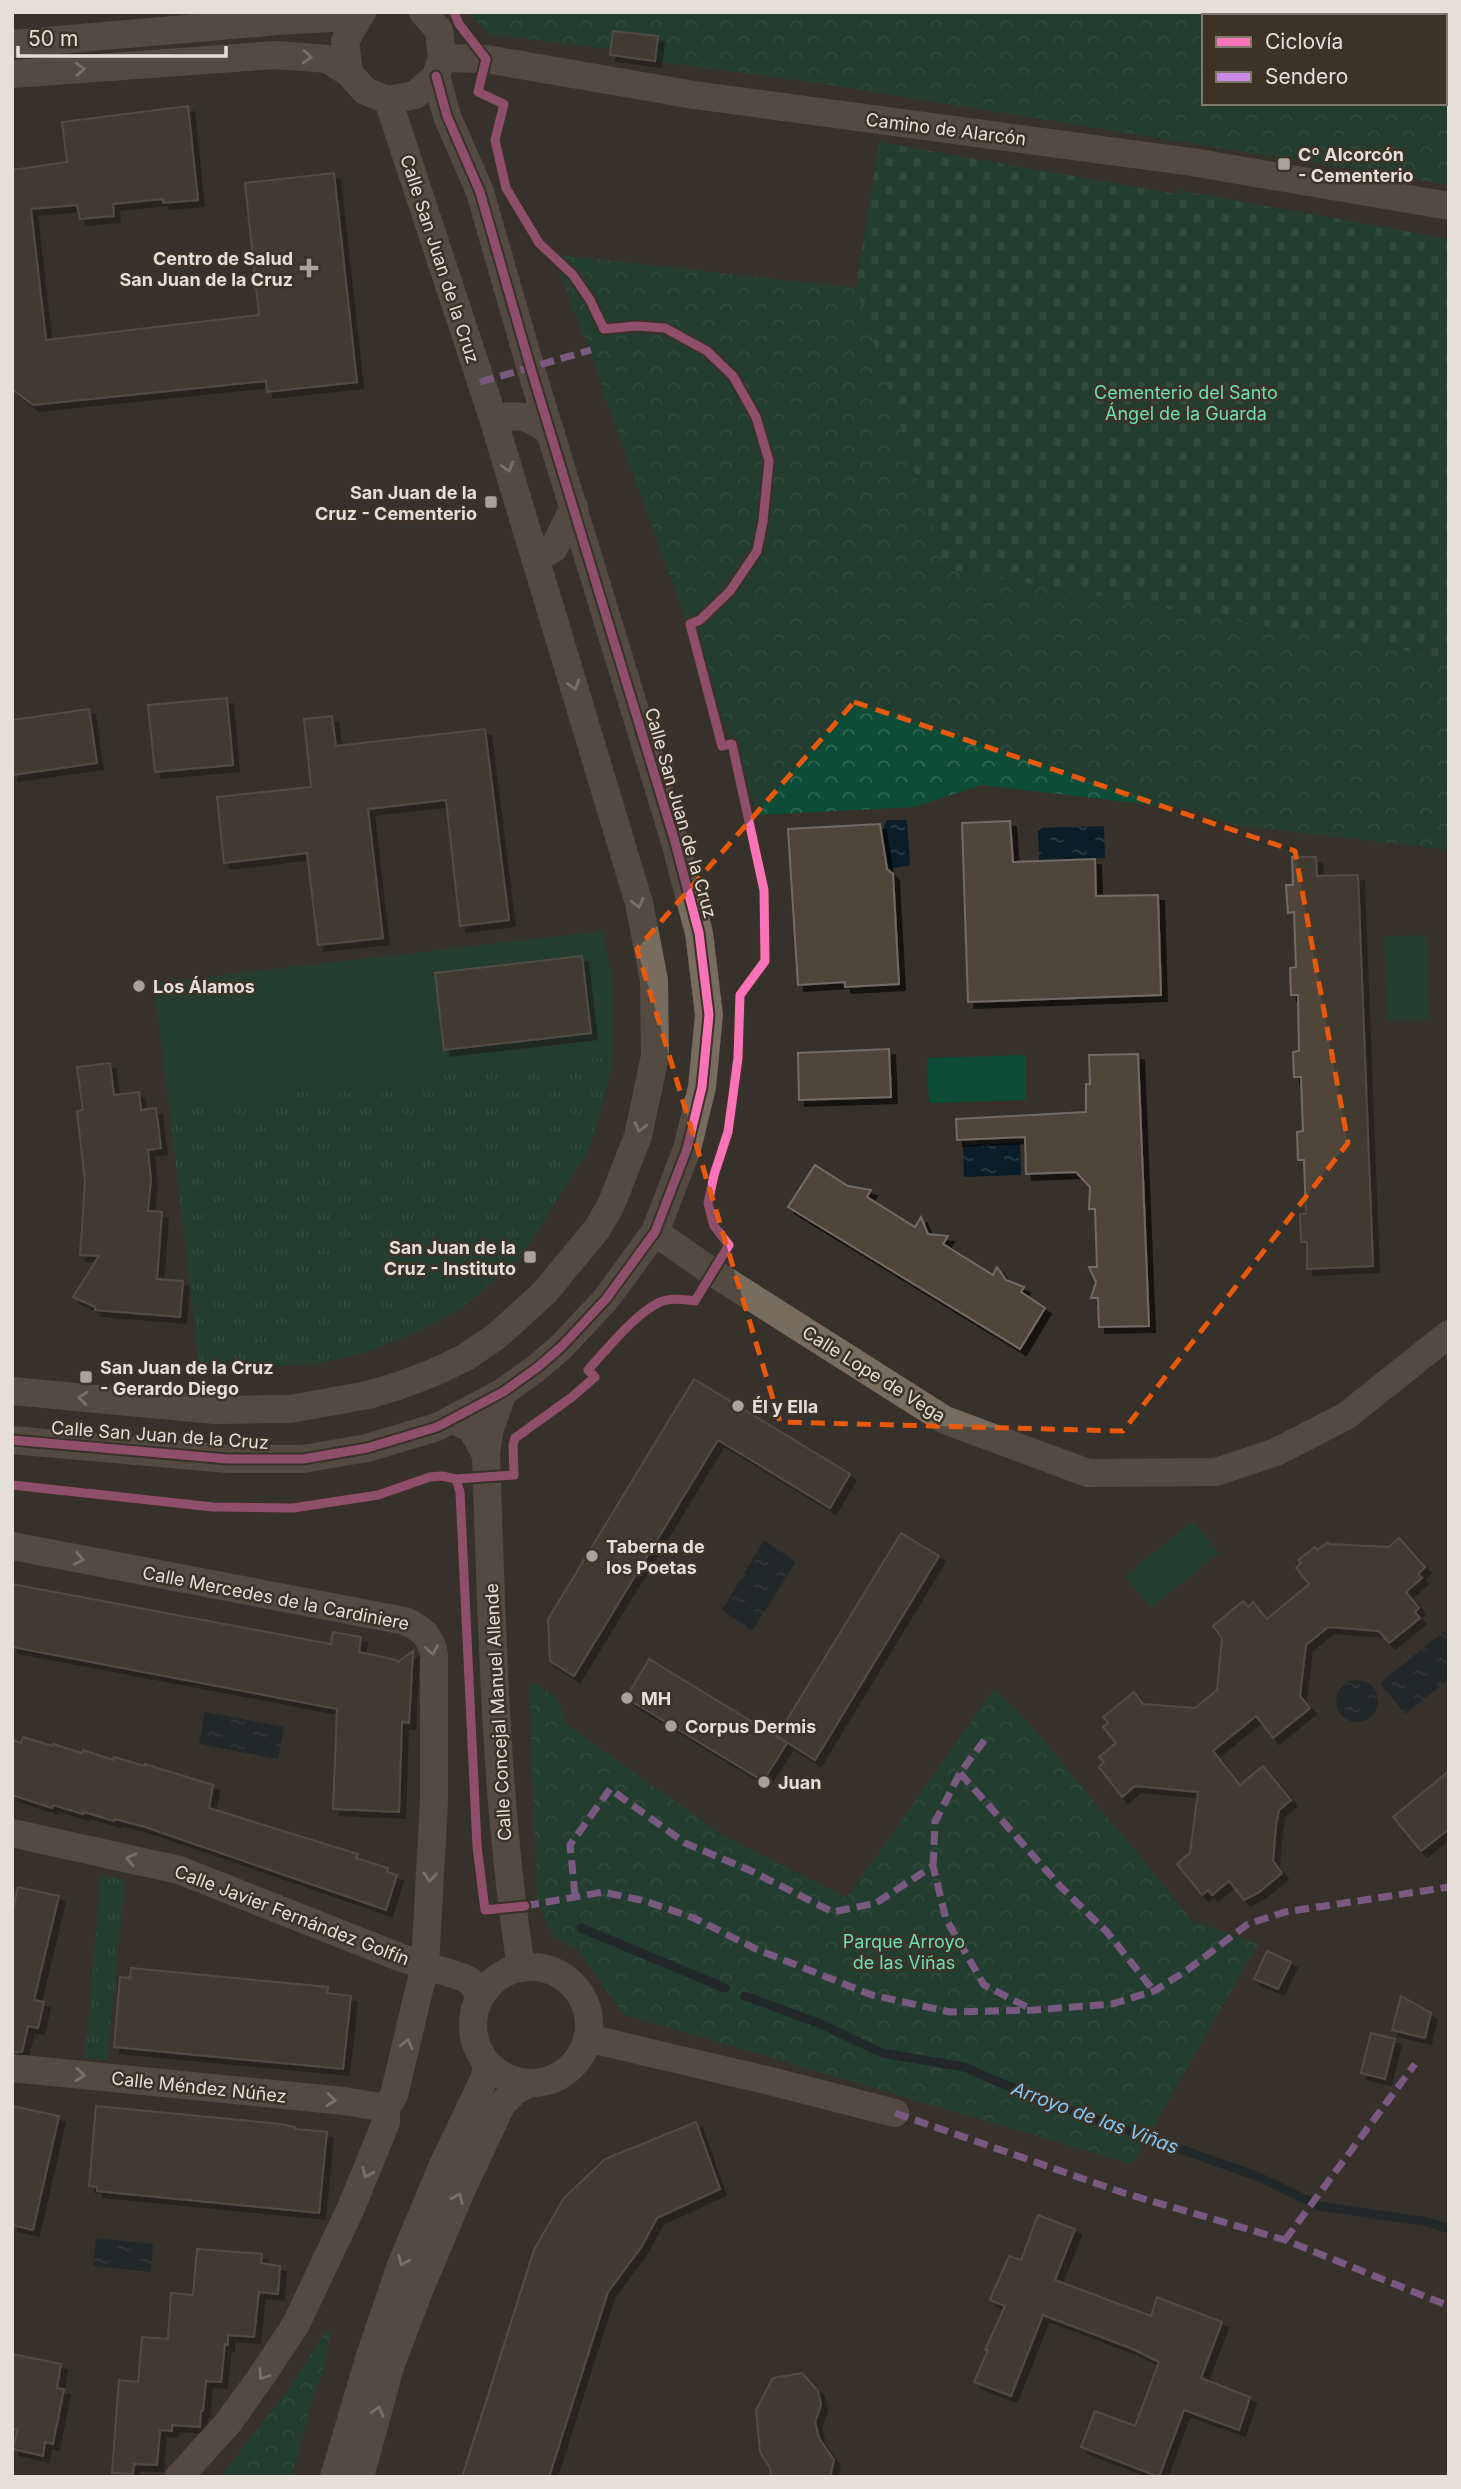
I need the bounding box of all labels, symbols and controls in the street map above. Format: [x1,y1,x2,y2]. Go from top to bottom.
scale bar [18,14,226,58]
legend [1202,14,1447,105]
text: 50 m [28,26,78,51]
text: Ciclovía [1265,29,1343,54]
one-way arrow [302,49,313,64]
one-way arrow [75,62,86,77]
text: Sendero [1265,64,1348,89]
street label: Camino de Alarcón [865,109,1027,149]
place label: Cº Alcorcón - Cementerio [1298,144,1414,186]
street label: Calle San Juan de la Cruz [396,152,484,366]
marker: Cº Alcorcón - Cementerio [1276,156,1292,172]
place label: Centro de Salud San Juan de la Cruz [120,248,293,290]
marker: Centro de Salud San Juan de la Cruz [299,258,319,278]
park label: Cementerio del Santo Ángel de la Guarda [1094,382,1278,424]
one-way arrow [500,460,514,473]
place label: San Juan de la Cruz - Cementerio [315,482,477,524]
marker: San Juan de la Cruz - Cementerio [483,494,499,510]
one-way arrow [565,679,580,691]
street label: Calle San Juan de la Cruz [641,705,721,921]
one-way arrow [630,897,644,909]
place label: Los Álamos [153,976,255,997]
marker: Los Álamos [131,978,147,994]
one-way arrow [634,1121,648,1133]
place label: San Juan de la Cruz - Instituto [384,1237,516,1279]
marker: San Juan de la Cruz - Instituto [522,1249,538,1265]
street label: Calle Lope de Vega [799,1321,949,1427]
place label: San Juan de la Cruz - Gerardo Diego [100,1357,273,1399]
marker: San Juan de la Cruz - Gerardo Diego [78,1369,94,1385]
one-way arrow [77,1391,88,1406]
place label: Él y Ella [752,1396,818,1417]
marker: Él y Ella [730,1398,746,1414]
street label: Calle San Juan de la Cruz [50,1417,270,1453]
place label: Taberna de los Poetas [606,1536,705,1578]
marker: Taberna de los Poetas [584,1548,600,1564]
one-way arrow [73,1550,85,1565]
street label: Calle Mercedes de la Cardiniere [141,1562,411,1634]
street label: Calle Concejal Manuel Allende [481,1583,515,1841]
one-way arrow [424,1644,439,1656]
place label: MH [641,1688,671,1709]
marker: MH [619,1690,635,1706]
place label: Corpus Dermis [685,1716,816,1737]
marker: Corpus Dermis [663,1718,679,1734]
place label: Juan [778,1772,821,1793]
marker: Juan [756,1774,772,1790]
one-way arrow [125,1853,137,1868]
street label: Calle Javier Fernández Golfín [172,1860,412,1970]
one-way arrow [423,1871,438,1882]
park label: Parque Arroyo de las Viñas [843,1931,965,1973]
one-way arrow [399,2038,413,2050]
one-way arrow [75,2067,86,2082]
street label: Calle Méndez Núñez [110,2067,288,2107]
water label: Arroyo de las Viñas [1008,2077,1181,2159]
one-way arrow [326,2092,337,2107]
one-way arrow [361,2166,375,2178]
one-way arrow [450,2193,464,2205]
one-way arrow [398,2254,412,2266]
one-way arrow [258,2367,271,2380]
one-way arrow [369,2405,384,2417]

